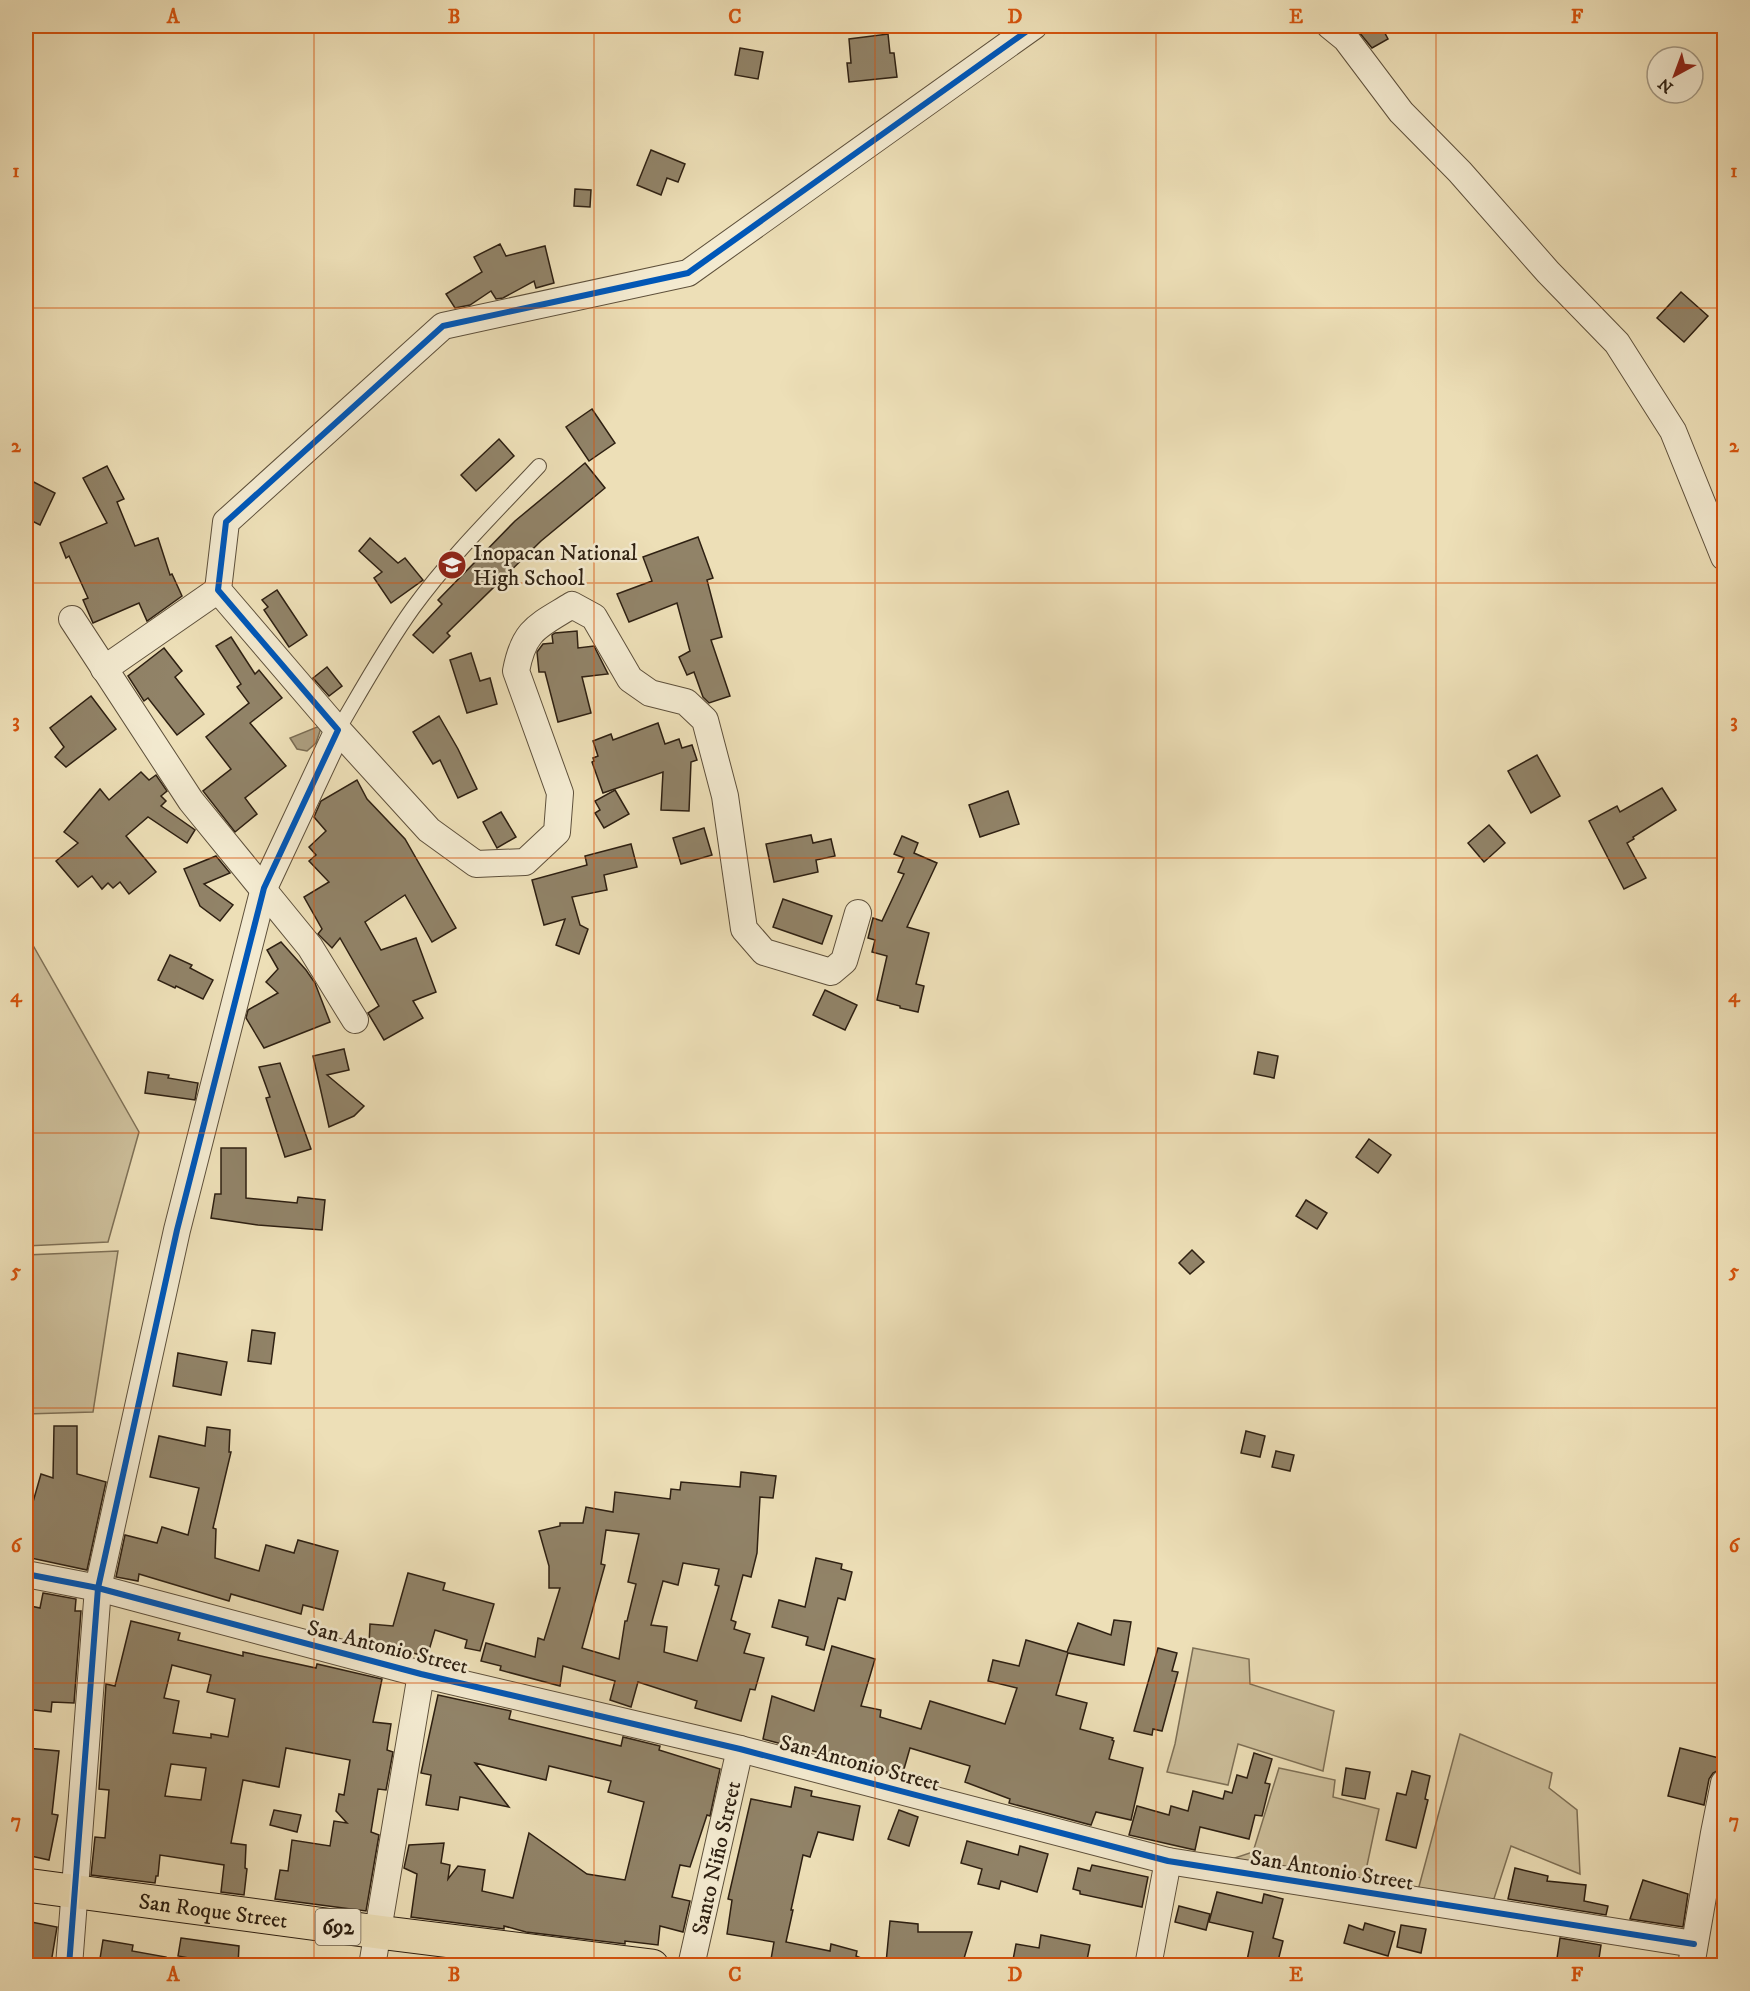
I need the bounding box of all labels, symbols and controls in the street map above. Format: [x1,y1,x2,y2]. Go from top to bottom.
text: A [166,5,181,30]
text: B [448,5,460,30]
text: C [728,5,742,30]
text: D [1008,5,1023,30]
text: E [1289,5,1303,30]
text: F [1571,5,1584,30]
north arrow [1645,45,1705,105]
text: N [1654,74,1677,97]
text: 1 [12,159,20,184]
text: 1 [1730,159,1738,184]
text: 2 [11,434,22,459]
text: 2 [1729,434,1740,459]
place label: Inopacan National High School [473,540,638,592]
school or university icon: Inopacan National High School [436,549,468,581]
text: 3 [12,709,20,734]
text: 3 [1730,709,1738,734]
text: 4 [10,984,23,1009]
text: 4 [1728,984,1741,1009]
text: 5 [10,1259,21,1284]
text: 5 [1728,1259,1739,1284]
text: 6 [11,1534,23,1559]
text: 6 [1729,1534,1741,1559]
street label: San Antonio Street [304,1614,471,1680]
street label: San Antonio Street [777,1729,943,1798]
street label: Santo Niño Street [686,1779,747,1938]
text: 7 [11,1809,21,1834]
text: 7 [1729,1809,1739,1834]
street label: San Antonio Street [1248,1844,1415,1897]
street label: San Roque Street [137,1888,289,1935]
road number: 692 [316,1909,360,1945]
text: A [166,1963,181,1988]
text: B [448,1963,460,1988]
text: C [728,1963,742,1988]
text: D [1008,1963,1023,1988]
text: E [1289,1963,1303,1988]
text: F [1571,1963,1584,1988]

